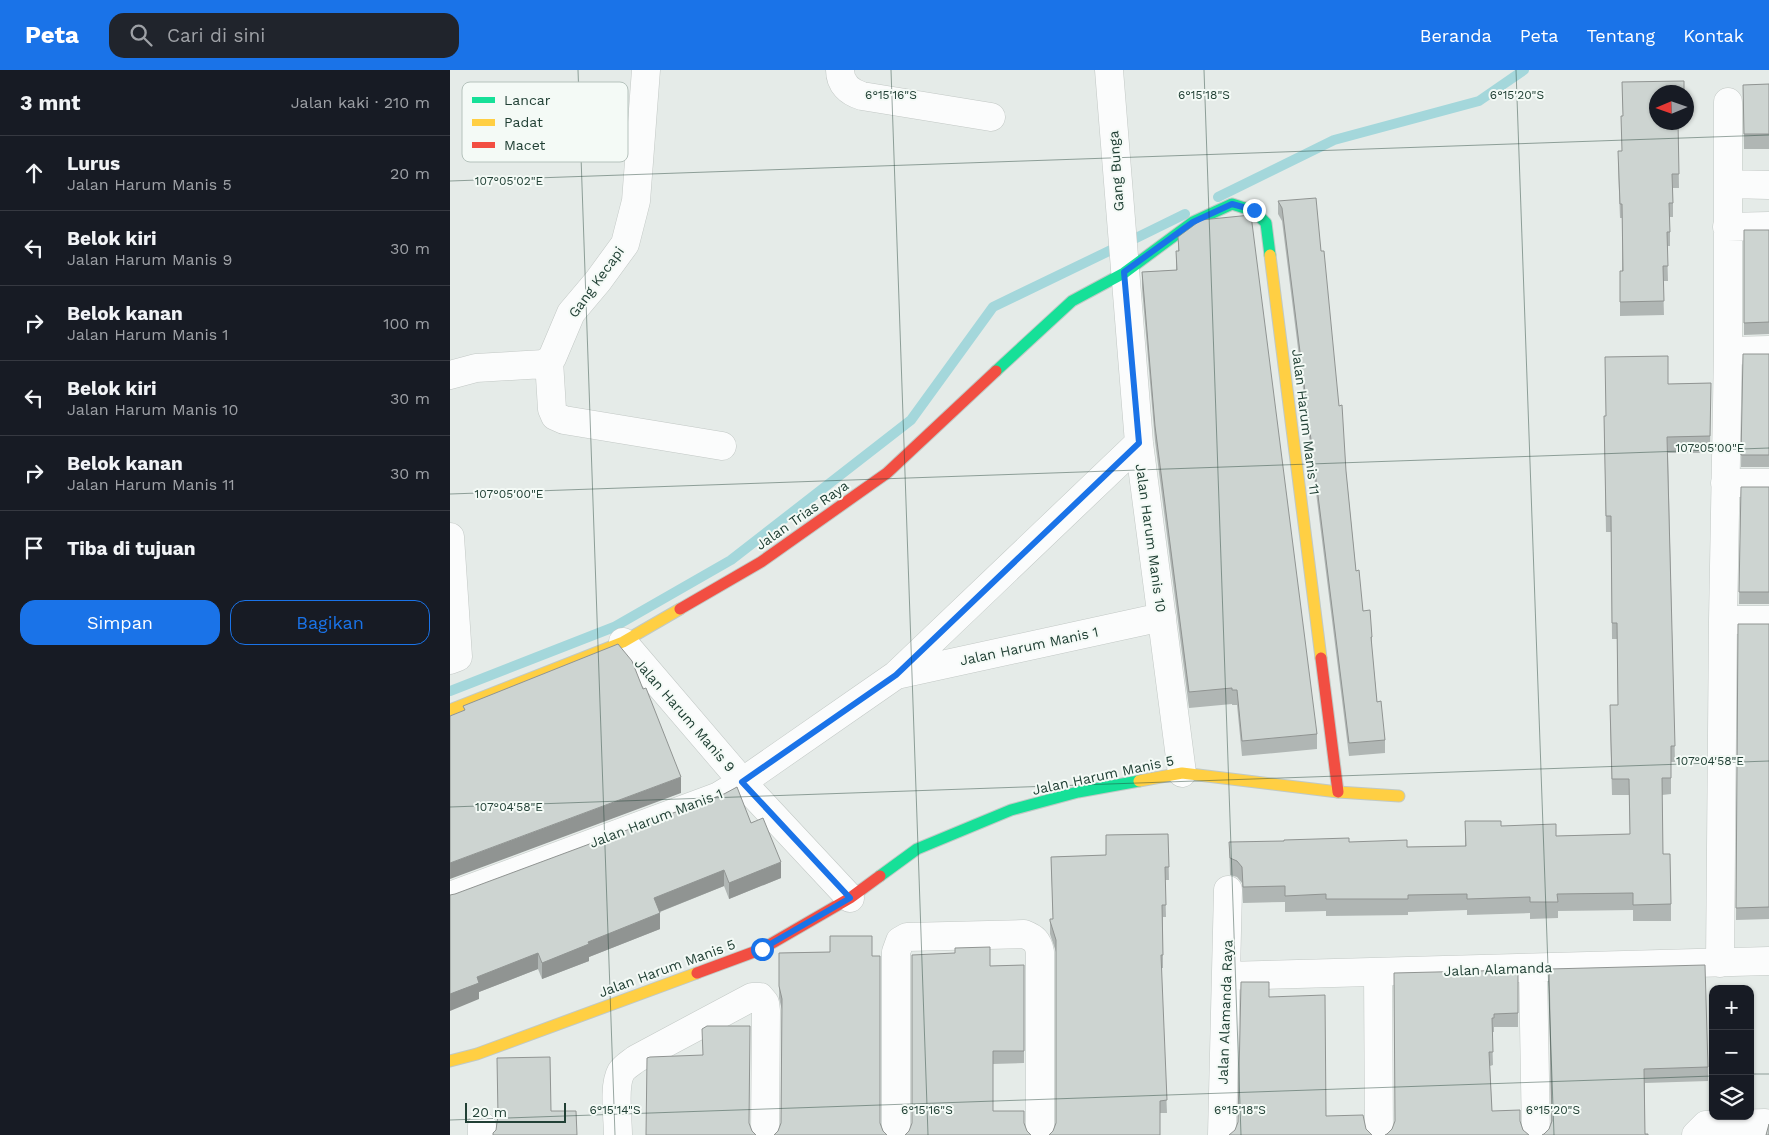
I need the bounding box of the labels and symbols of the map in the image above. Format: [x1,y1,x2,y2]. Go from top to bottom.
legend [462,82,628,162]
north arrow [1649,85,1694,130]
text: 6°15'16"S [865,88,917,102]
text: 6°15'18"S [1178,88,1230,102]
text: 6°15'20"S [1490,88,1544,102]
text: Lancar [504,92,551,108]
text: Padat [504,114,543,130]
street label: Gang Bunga [1105,130,1127,212]
text: Macet [504,137,546,153]
text: 107°05'02"E [475,174,544,188]
route end [1243,199,1266,222]
street label: Gang Kecapi [565,243,627,321]
street label: Jalan Harum Manis 11 [1289,348,1323,496]
text: 107°05'00"E [1676,441,1745,455]
street label: Jalan Harum Manis 10 [1133,463,1169,613]
street label: Jalan Trias Raya [752,477,852,553]
text: 107°05'00"E [475,487,544,501]
street label: Jalan Harum Manis 1 [958,623,1100,669]
street label: Jalan Harum Manis 9 [631,655,739,775]
street label: Jalan Harum Manis 5 [1031,752,1175,798]
text: 107°04'58"E [1676,754,1744,768]
street label: Jalan Harum Manis 1 [587,785,725,851]
text: 107°04'58"E [475,800,543,814]
street label: Jalan Harum Manis 5 [596,936,738,1000]
route start [751,938,774,961]
street label: Jalan Alamanda Raya [1214,939,1236,1085]
street label: Jalan Alamanda [1443,959,1553,979]
scale bar [465,1100,566,1123]
text: 6°15'14"S [589,1103,641,1117]
text: 6°15'16"S [901,1103,953,1117]
text: 6°15'18"S [1214,1103,1266,1117]
text: 6°15'20"S [1526,1103,1580,1117]

